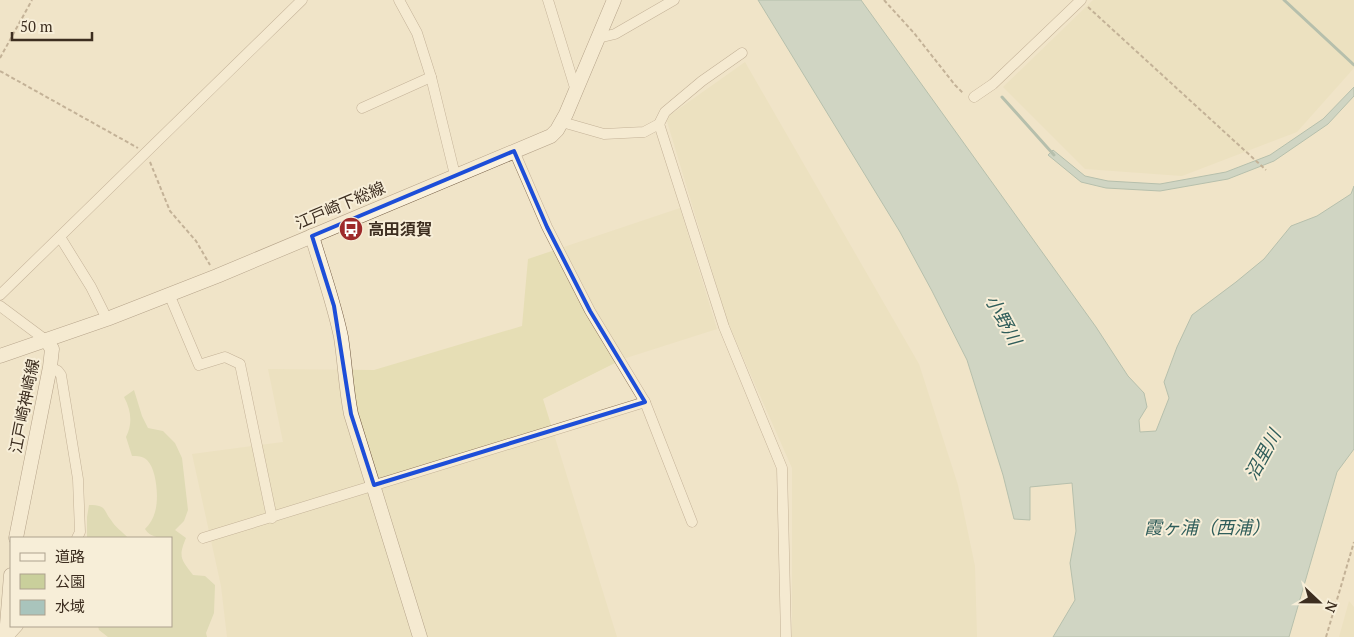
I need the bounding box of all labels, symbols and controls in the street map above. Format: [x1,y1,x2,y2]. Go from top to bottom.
scale bar [12,10,92,42]
text: 50 m [20,16,53,36]
street label: 江戸崎下総線 [292,176,388,234]
bus stop icon: 高田須賀 [338,216,364,242]
place label: 高田須賀 [368,218,432,240]
water label: 小野川 [980,290,1028,351]
street label: 江戸崎神崎線 [4,357,44,455]
water label: 沼里川 [1239,423,1287,484]
water label: 霞ヶ浦（西浦） [1144,515,1270,539]
legend [10,537,172,627]
text: 道路 [55,546,85,566]
text: 公園 [55,571,85,591]
north arrow [1294,577,1344,627]
text: 水域 [55,596,85,616]
text: N [1321,599,1342,616]

